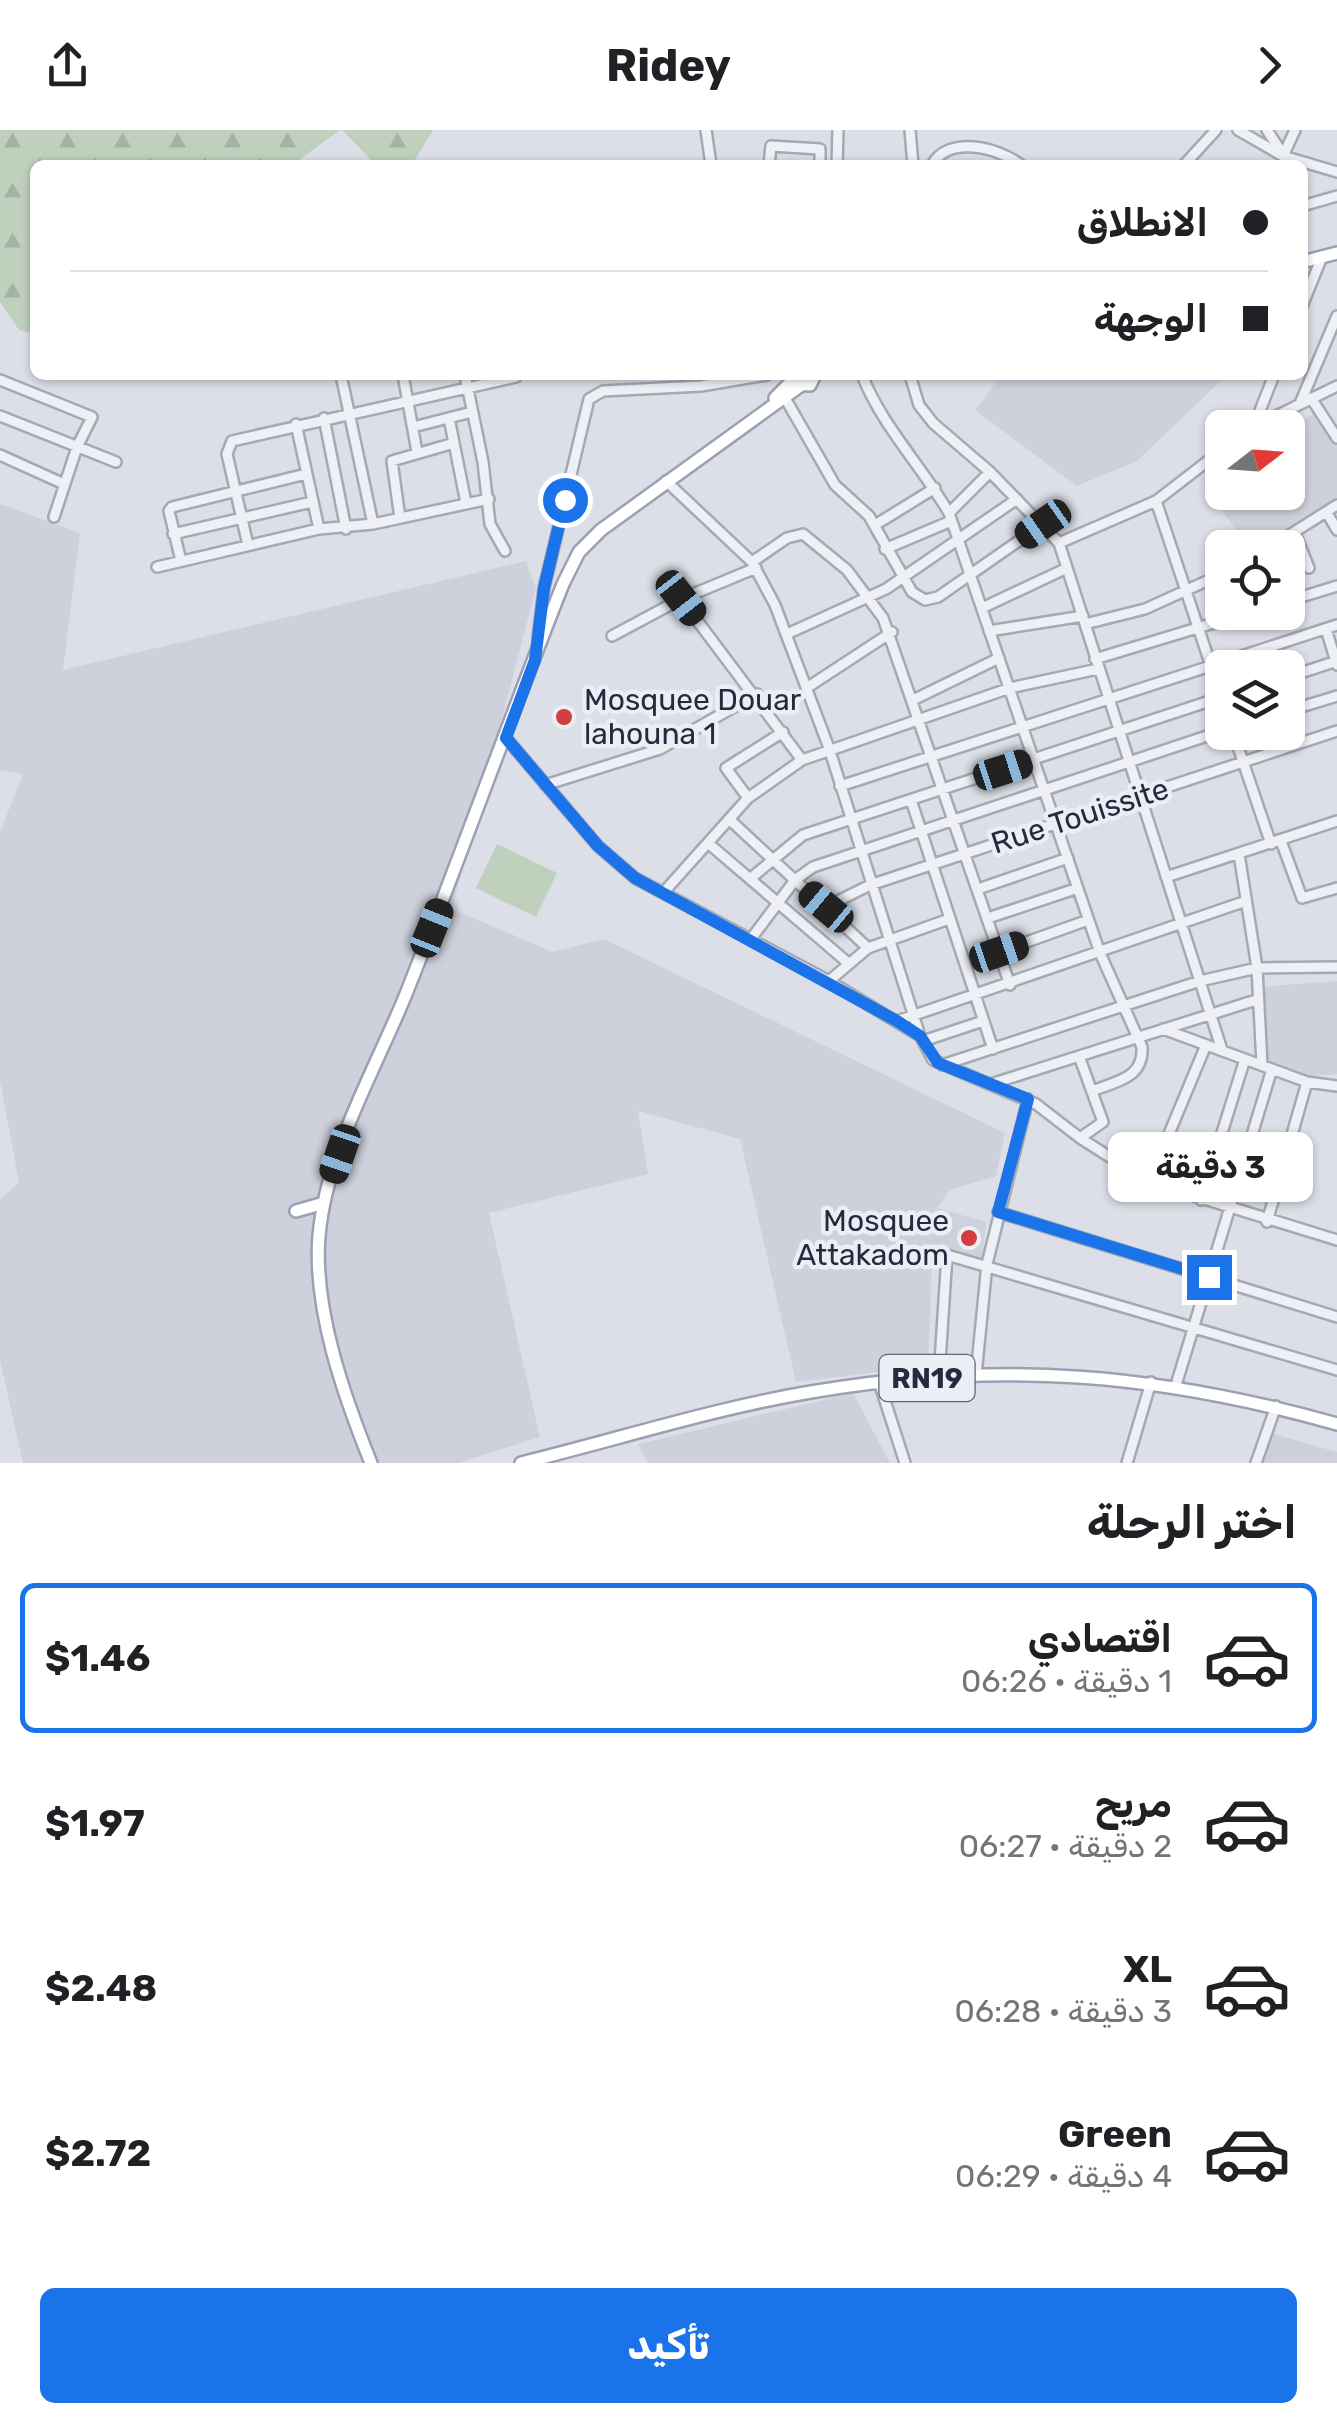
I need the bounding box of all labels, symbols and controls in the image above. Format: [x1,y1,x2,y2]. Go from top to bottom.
icon: share [40,38,95,93]
icon: forward [1242,38,1297,93]
text: Ridey [606,39,731,92]
text: الانطلاق [1077,200,1208,246]
text: الوجهة [1094,296,1208,342]
north arrow [1205,410,1305,510]
map controls [1205,410,1305,750]
route start [543,478,588,523]
car [1010,495,1076,553]
button: locate [1205,530,1305,630]
car [651,565,711,631]
button: layers [1205,650,1305,750]
place label: Mosquee Douar lahouna 1 [584,682,802,752]
marker: Mosquee Douar lahouna 1 [553,706,575,728]
car [970,746,1036,794]
street label: Rue Touissite [987,770,1173,862]
car [793,876,859,938]
car [407,895,457,961]
car [966,928,1032,976]
car [316,1121,364,1187]
callout: 3 دقيقة [1106,1132,1312,1202]
text: 3 دقيقة [1155,1148,1266,1186]
place label: Mosquee Attakadom [796,1203,949,1273]
marker: Mosquee Attakadom [958,1227,980,1249]
route end [1187,1255,1232,1300]
road number: RN19 [880,1355,974,1401]
text: اختر الرحلة [1087,1496,1297,1549]
icon: car [1202,1613,1292,1703]
text: اقتصادي [1028,1616,1172,1662]
text: $1.46 [45,1635,150,1681]
text: 1 دقيقة · 06:26 [961,1662,1172,1700]
icon: car [1202,1778,1292,1868]
text: مريح [1095,1781,1172,1827]
text: $1.97 [45,1800,145,1846]
text: 2 دقيقة · 06:27 [959,1827,1172,1865]
icon: car [1202,1943,1292,2033]
text: XL [1123,1946,1172,1992]
text: $2.48 [45,1965,157,2011]
text: 3 دقيقة · 06:28 [954,1992,1172,2030]
icon: car [1202,2108,1292,2198]
text: Green [1058,2111,1172,2157]
text: $2.72 [45,2130,151,2176]
text: 4 دقيقة · 06:29 [955,2157,1172,2195]
button: تأكيد [40,2288,1297,2403]

